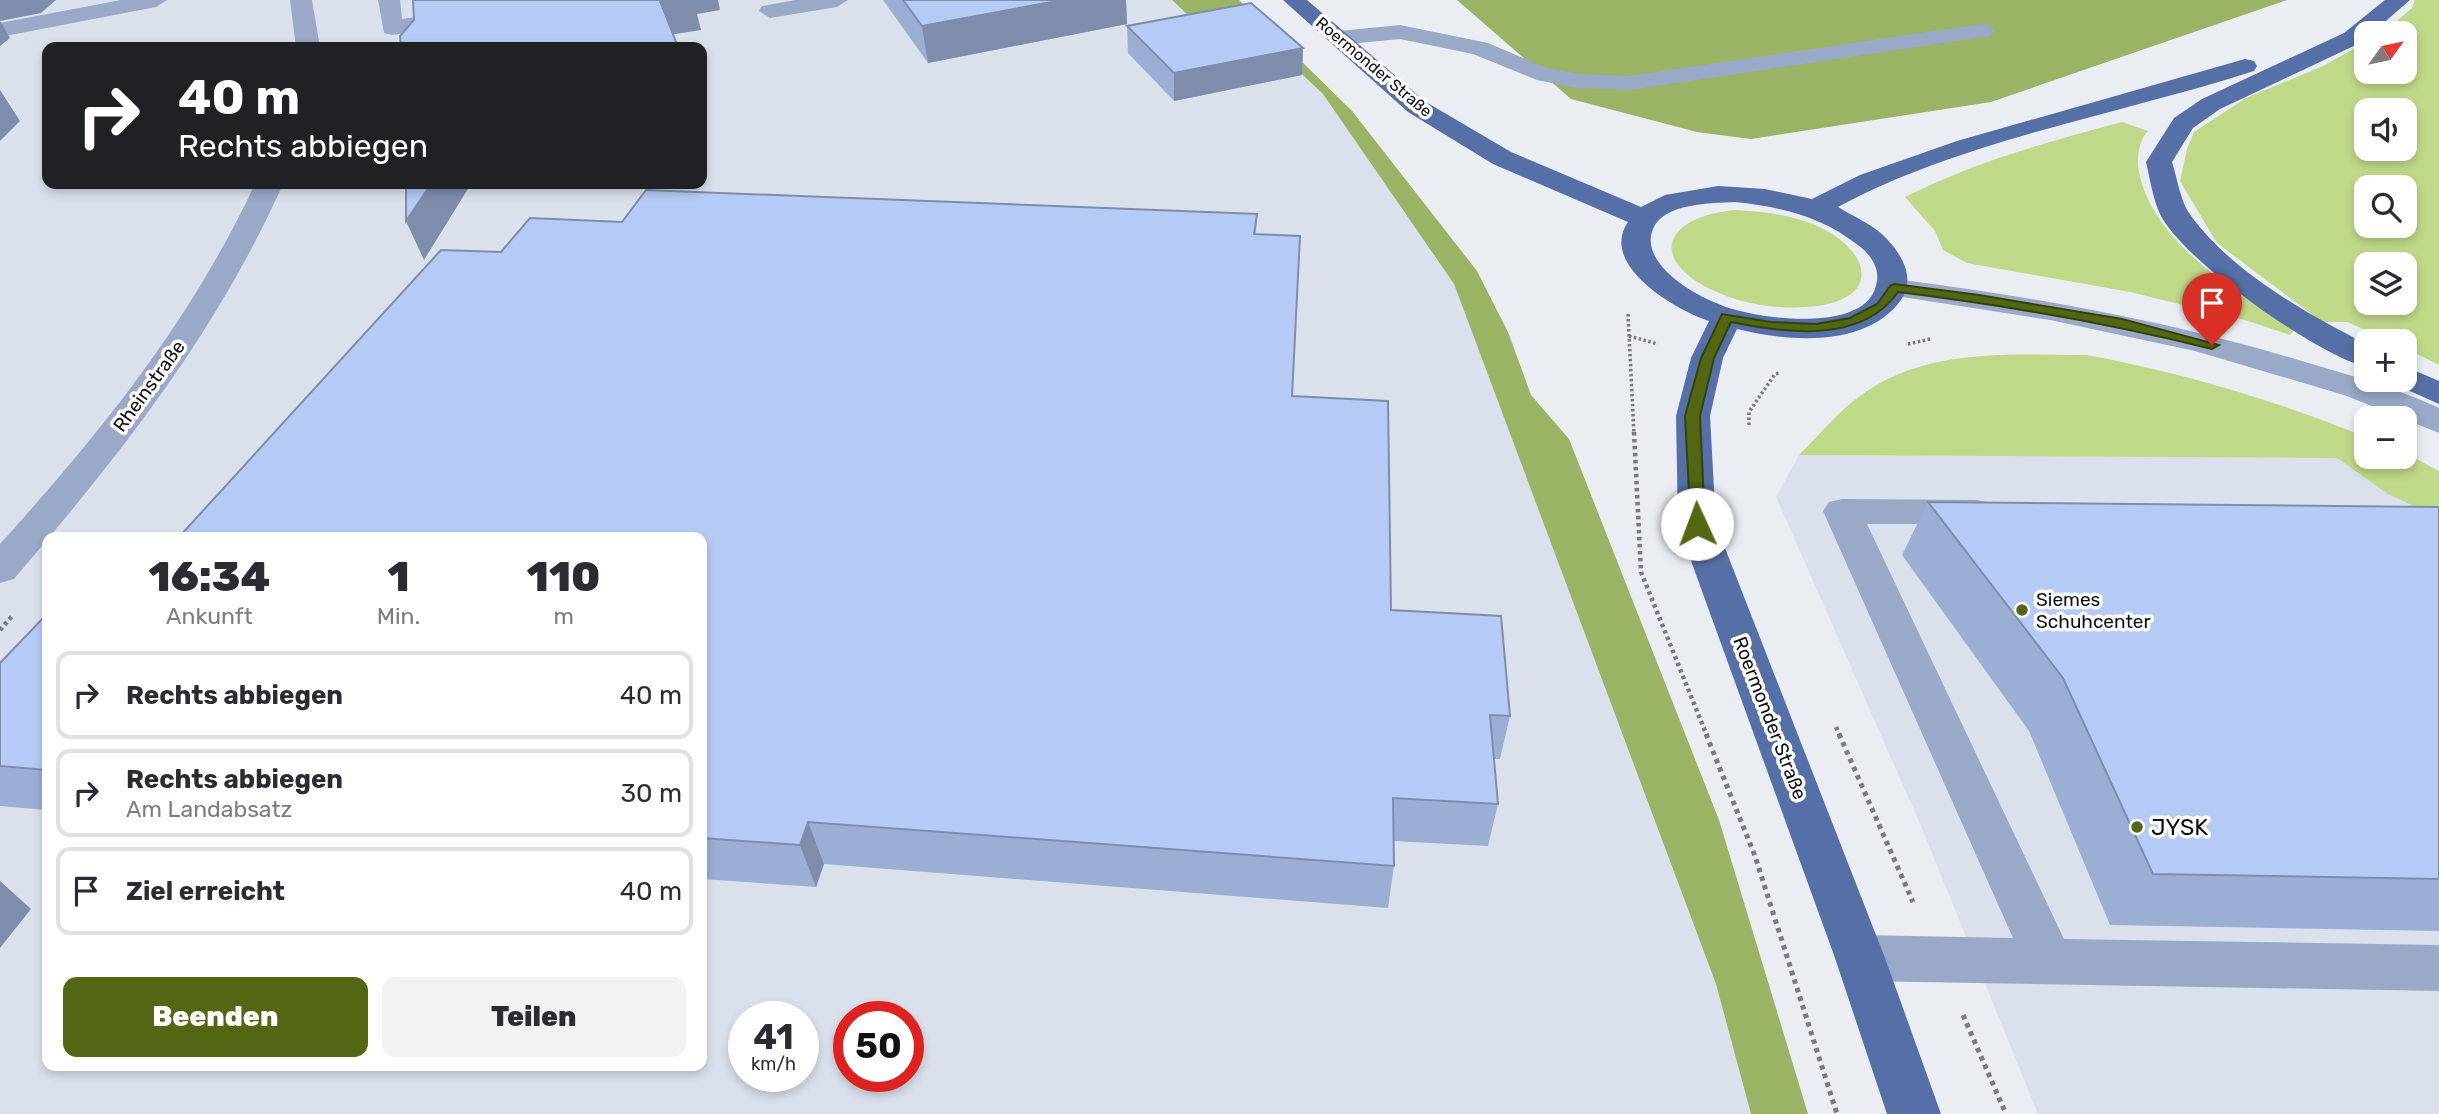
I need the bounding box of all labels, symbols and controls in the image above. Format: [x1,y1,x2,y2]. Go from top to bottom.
street label: Roermonder Straße [1312,13,1436,121]
north arrow [2354,21,2417,84]
map controls [2354,21,2417,469]
text: 40 m [178,68,300,126]
icon: right [63,70,154,161]
button: sound [2354,98,2417,161]
text: Rechts abbiegen [178,127,428,165]
button: search [2354,175,2417,238]
button: layers [2354,252,2417,315]
pin [2182,273,2242,345]
icon: arrive [2193,284,2231,322]
button: + [2354,329,2417,392]
street label: Rheinstraße [108,336,190,436]
button: − [2354,406,2417,469]
position arrow [1660,487,1734,561]
text: 16:34 [149,552,270,602]
text: 1 [387,552,410,602]
text: 110 [527,552,600,602]
place label: Siemes Schuhcenter [2036,588,2151,633]
text: Ankunft [166,602,253,630]
text: Min. [377,602,420,630]
text: m [553,602,574,630]
marker: Siemes Schuhcenter [2014,602,2030,618]
street label: Roermonder Straße [1728,633,1812,803]
icon: right [67,676,105,714]
text: Rechts abbiegen [126,680,343,711]
text: 40 m [620,680,682,711]
text: Rechts abbiegen [126,764,343,795]
icon: right [67,774,105,812]
text: 30 m [620,778,682,809]
text: Am Landabsatz [126,795,292,823]
place label: JYSK [2151,813,2208,841]
marker: JYSK [2129,819,2145,835]
icon: arrive [67,872,105,910]
text: Ziel erreicht [126,876,285,907]
text: 40 m [620,876,682,907]
button: Beenden [63,977,368,1057]
button: Teilen [382,977,686,1057]
speed limit sign: 50 [833,1001,924,1092]
text: 41 [753,1016,794,1058]
text: km/h [751,1053,796,1075]

